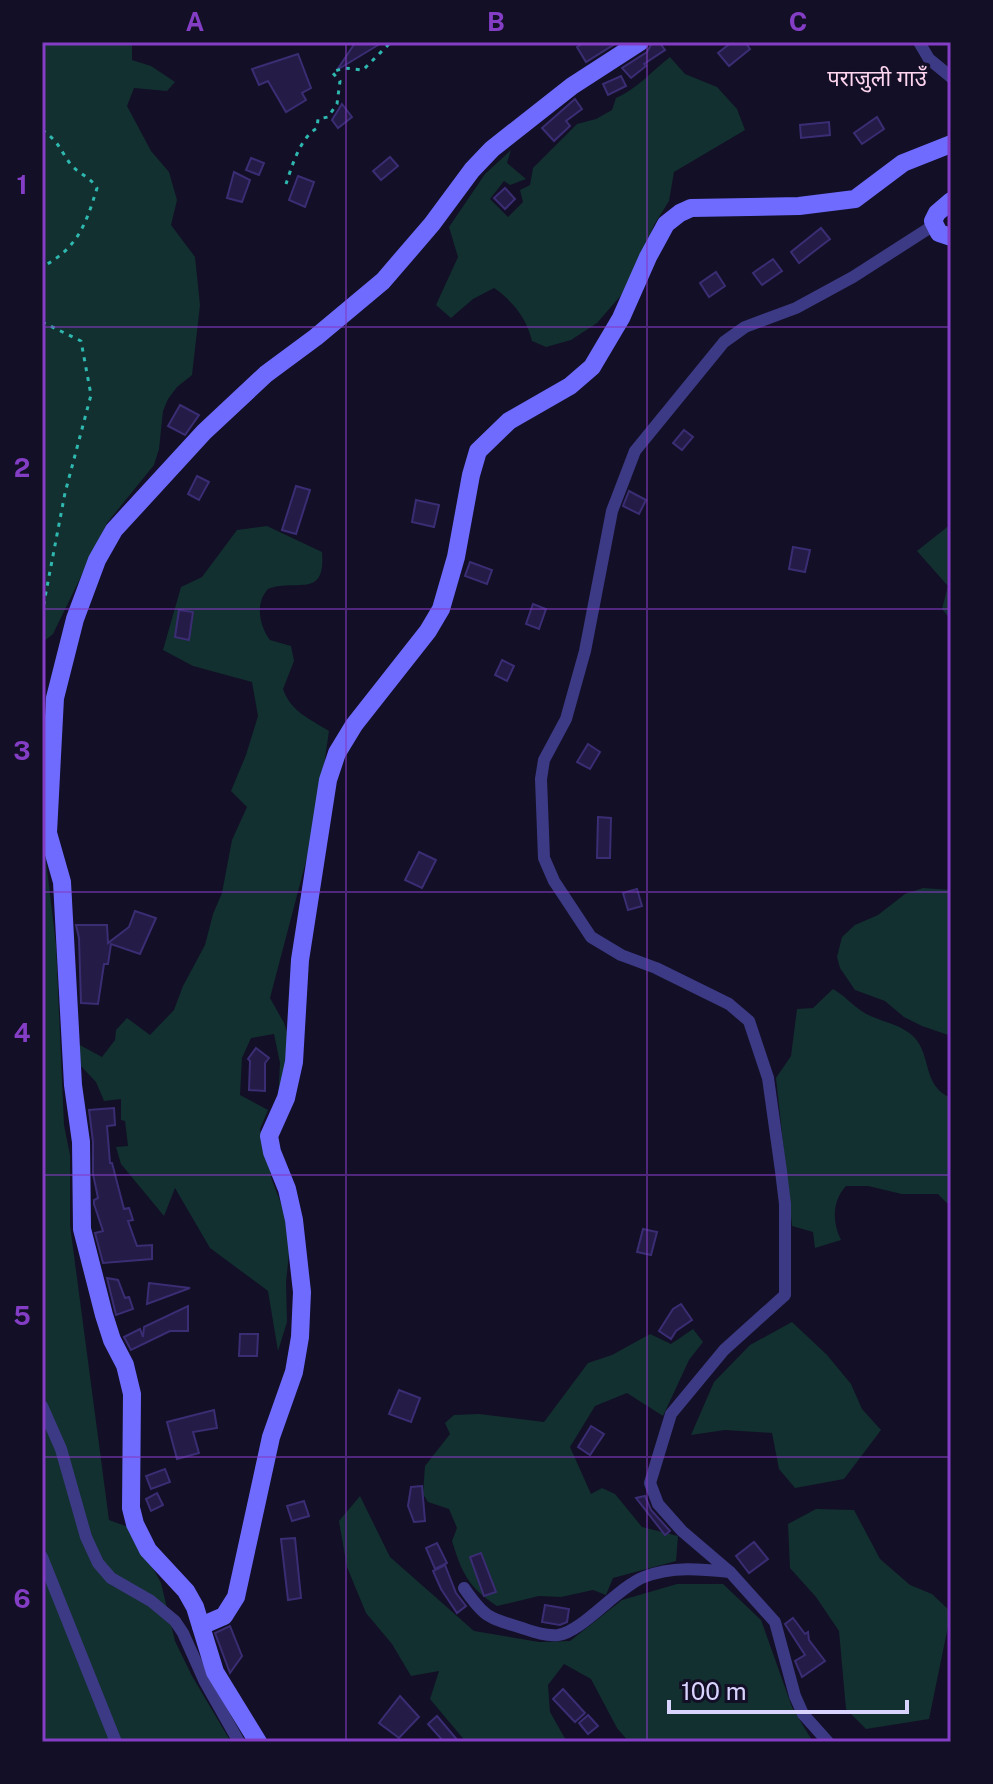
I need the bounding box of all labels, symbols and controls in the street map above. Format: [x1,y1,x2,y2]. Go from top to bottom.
text: A [186,6,205,37]
text: B [487,6,505,37]
text: C [789,6,807,37]
district label: पराजुली गाउँ [827,65,928,93]
text: 1 [16,169,28,200]
text: 2 [14,452,30,483]
text: 3 [13,735,31,766]
text: 4 [13,1017,31,1048]
text: 5 [13,1300,31,1331]
text: 6 [13,1583,31,1614]
scale bar [669,1664,907,1714]
text: 100 m [681,1677,747,1705]

